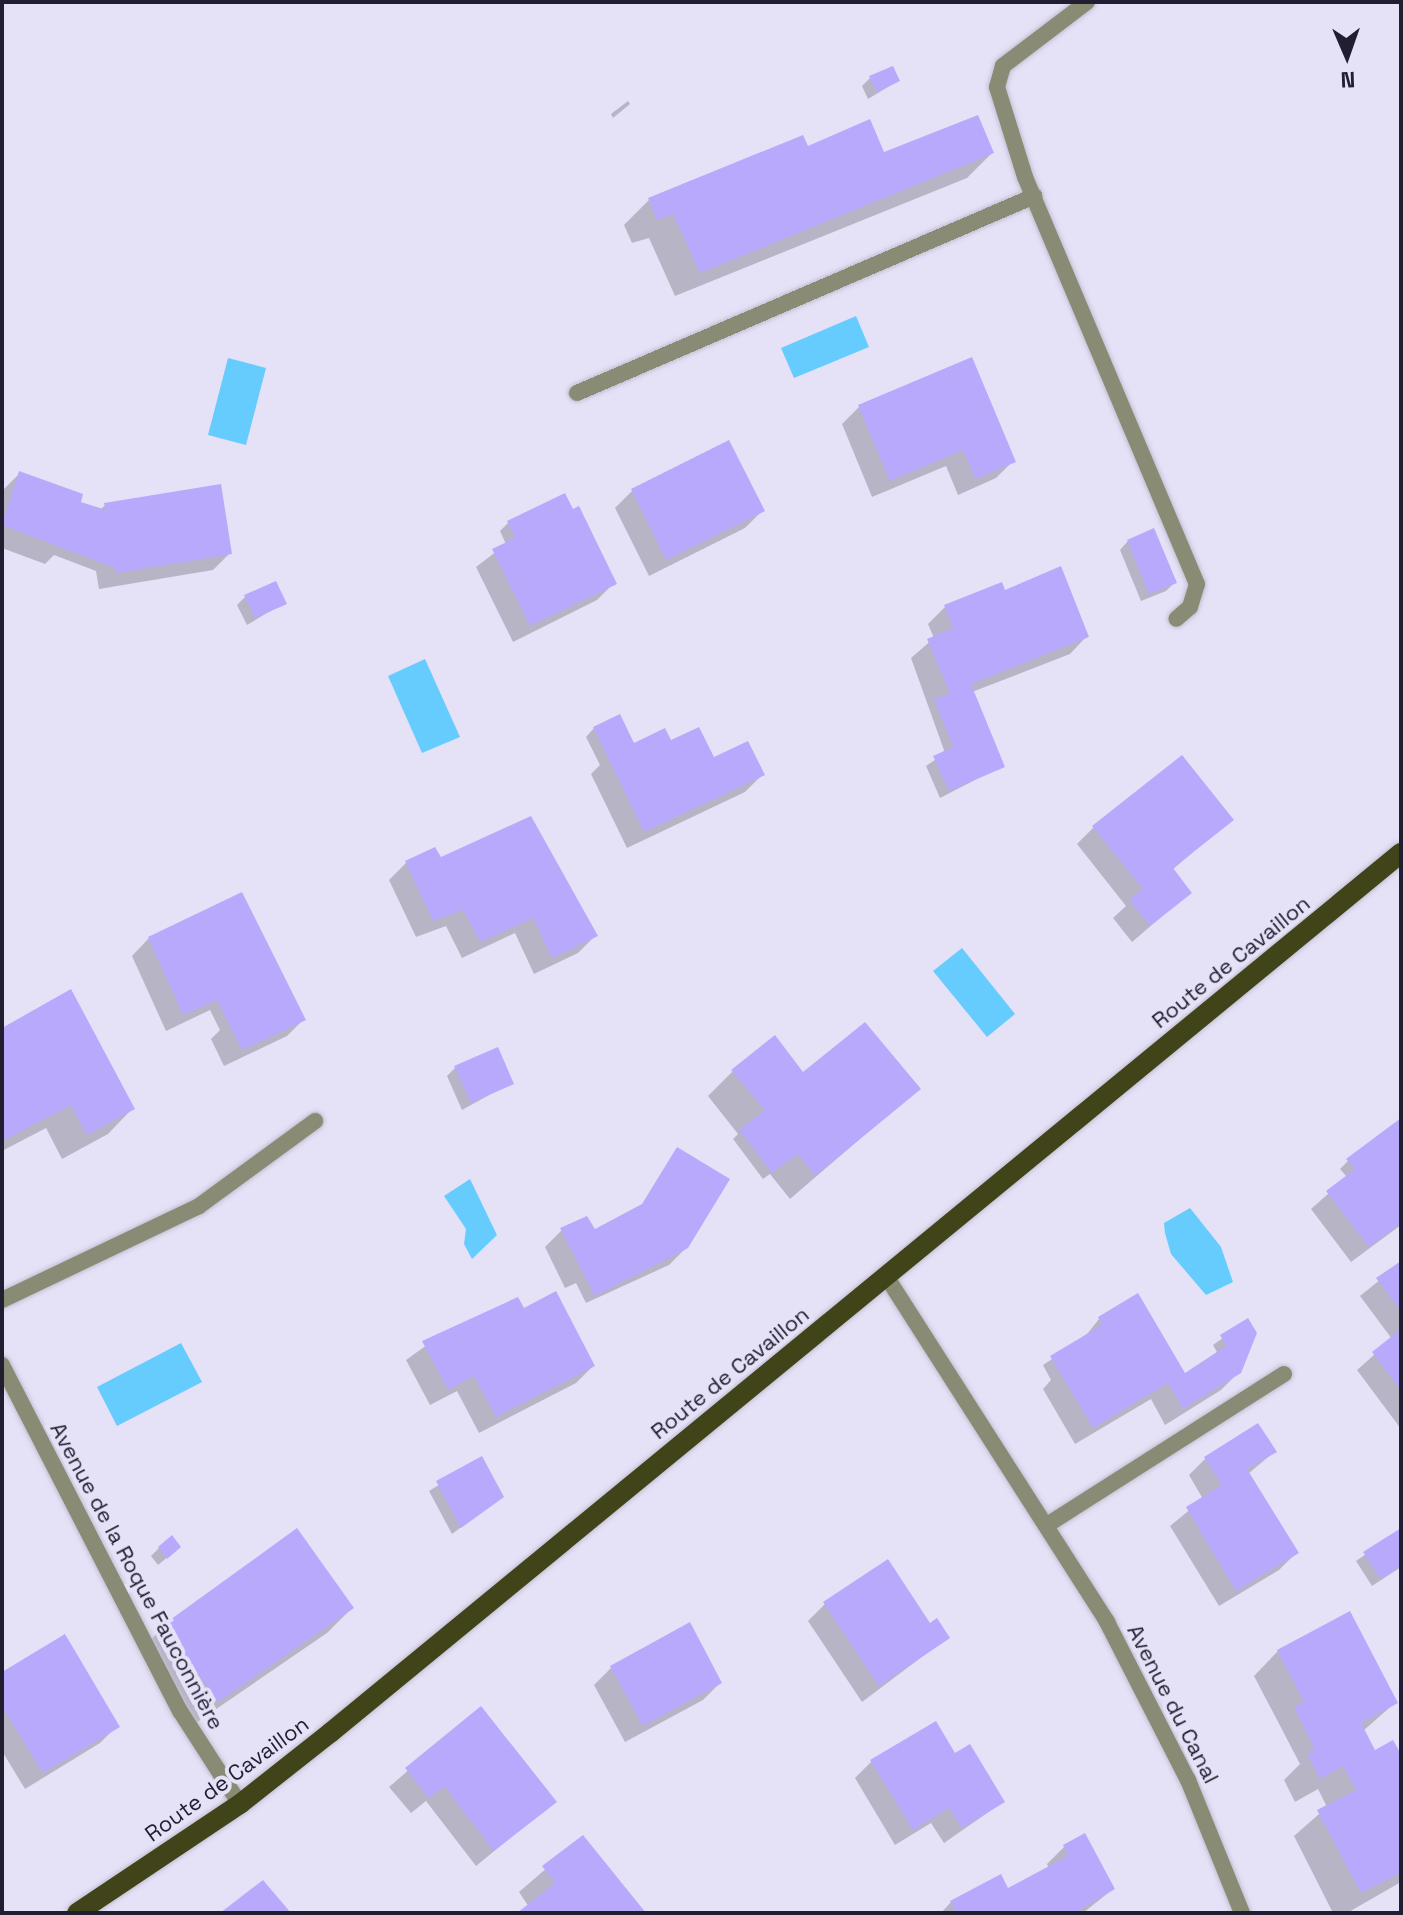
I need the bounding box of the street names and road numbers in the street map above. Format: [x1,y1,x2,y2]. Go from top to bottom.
street label: Route de Cavaillon [1147,890,1315,1034]
street label: Route de Cavaillon [646,1301,814,1445]
street label: Avenue de la Roque Fauconnière [45,1418,229,1734]
street label: Avenue du Canal [1122,1620,1224,1788]
street label: Route de Cavaillon [140,1711,314,1847]

